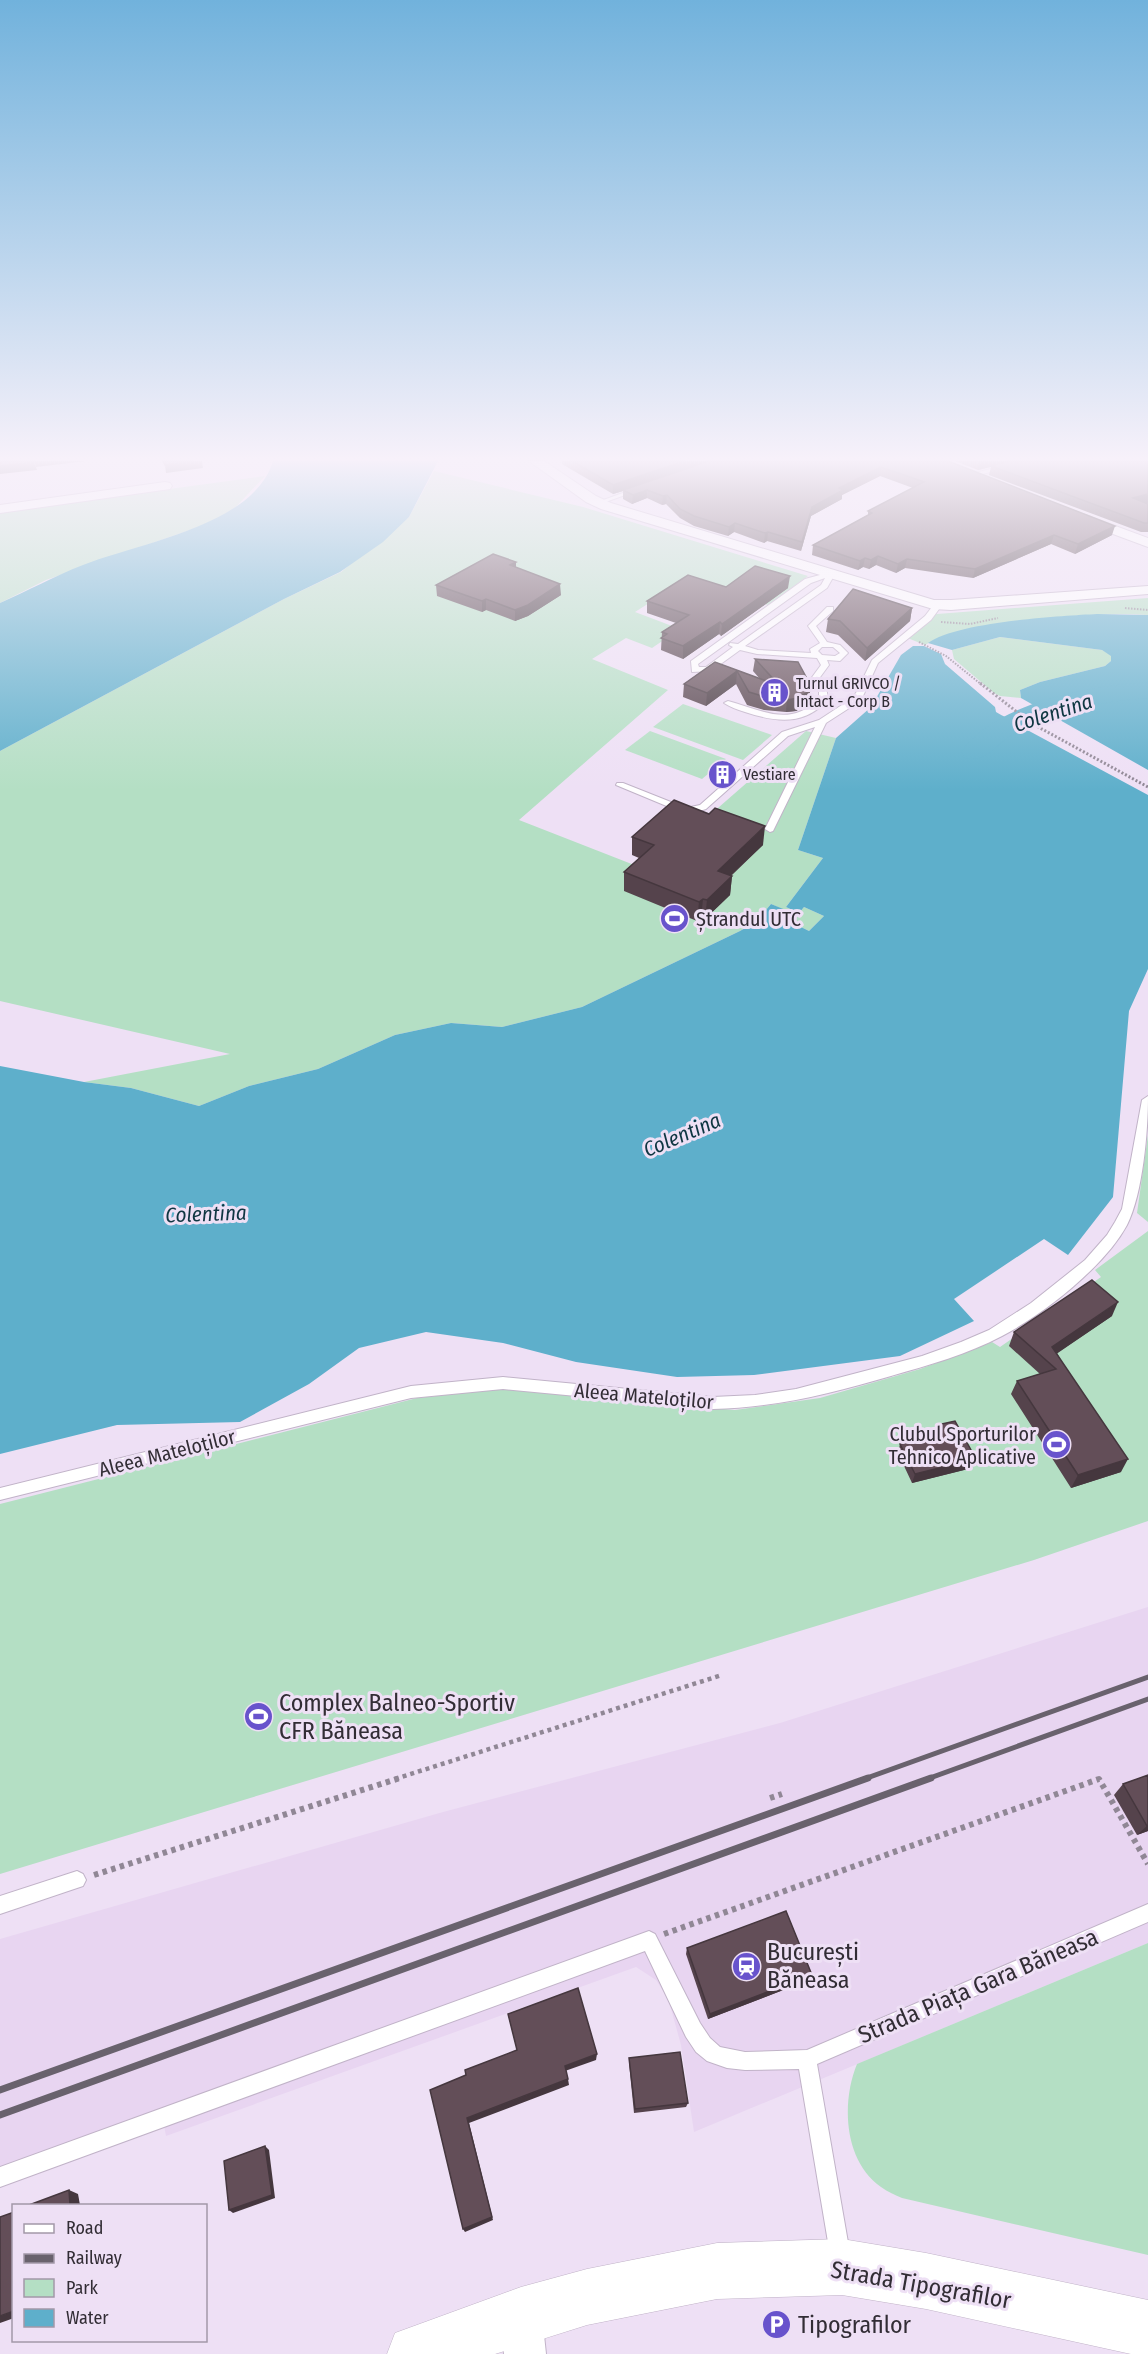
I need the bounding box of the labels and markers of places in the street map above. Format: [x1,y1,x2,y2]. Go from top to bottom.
place label: Turnul GRIVCO / Intact - Corp B [796,674,901,711]
building icon: Turnul GRIVCO / Intact - Corp B [759,676,791,708]
building icon: Vestiare [706,758,738,790]
place label: Vestiare [743,765,796,784]
sports icon: Ștrandul UTC [659,903,691,935]
place label: Ștrandul UTC [696,907,801,932]
place label: Clubul Sporturilor Tehnico Aplicative [889,1422,1036,1469]
sports icon: Clubul Sporturilor Tehnico Aplicative [1041,1429,1073,1461]
place label: Complex Balneo-Sportiv CFR Băneasa [279,1689,515,1745]
sports icon: Complex Balneo-Sportiv CFR Băneasa [242,1701,274,1733]
place label: București Băneasa [767,1938,859,1994]
station icon: București Băneasa [730,1950,762,1982]
parking icon: Tipografilor [761,2309,793,2341]
place label: Tipografilor [798,2311,912,2339]

